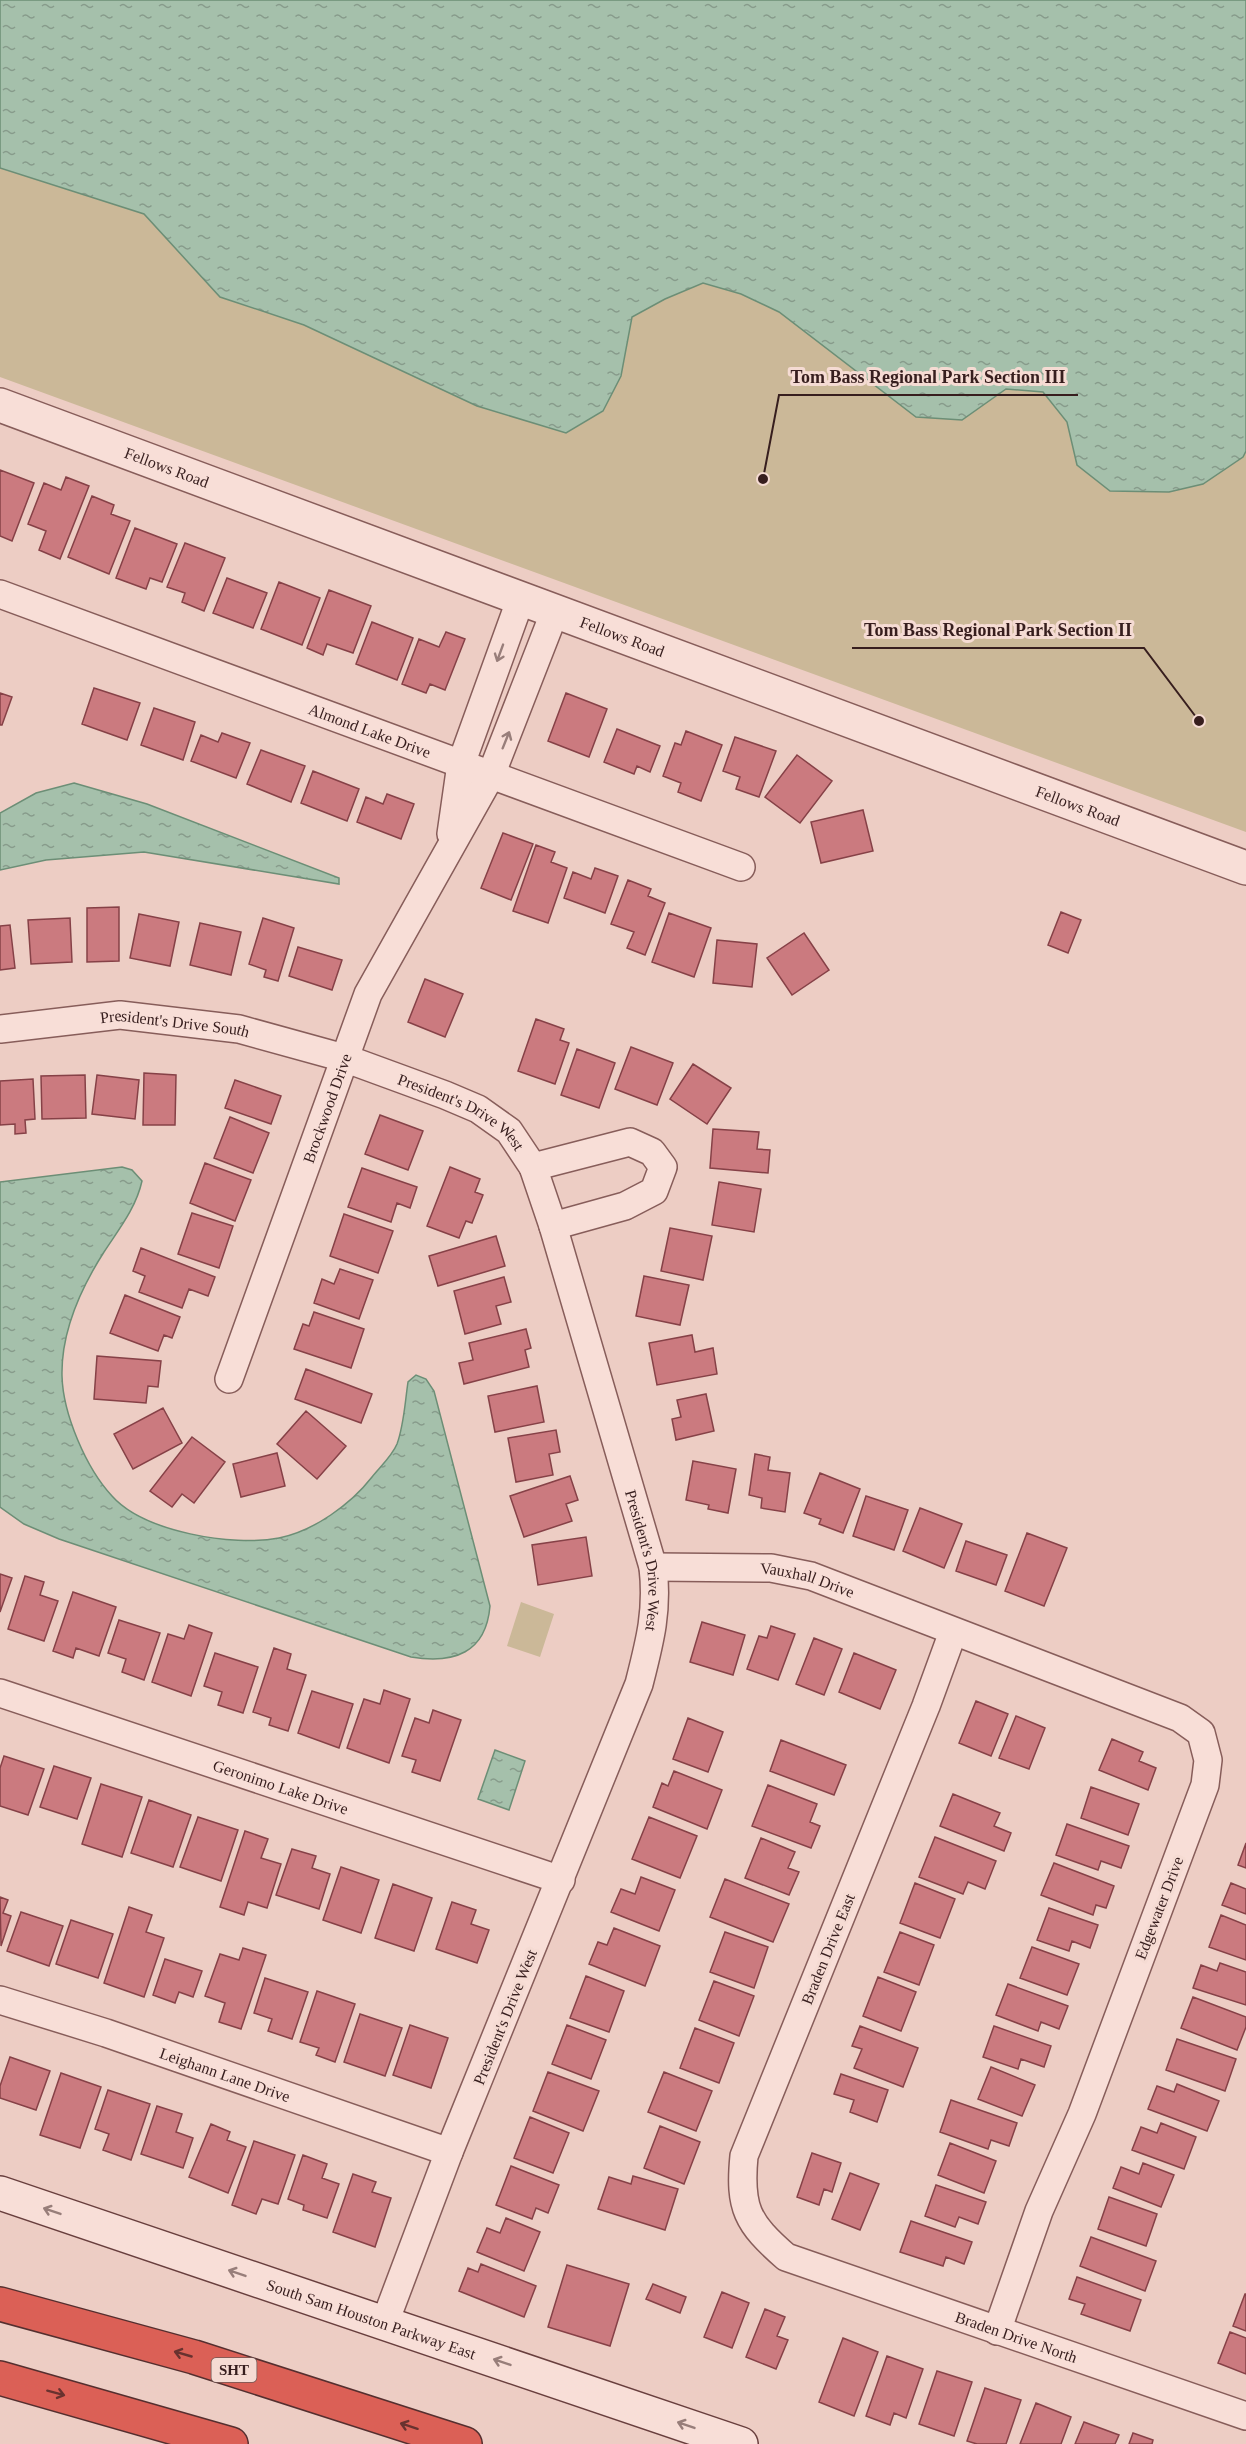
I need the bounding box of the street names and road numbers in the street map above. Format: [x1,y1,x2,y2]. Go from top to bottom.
street label: Fellows Road [122,444,211,490]
street label: Fellows Road [578,613,667,660]
street label: Almond Lake Drive [306,700,433,760]
street label: Fellows Road [1034,782,1122,829]
street label: President's Drive South [99,1006,252,1040]
street label: Brockwood Drive [299,1051,354,1165]
street label: President's Drive West [396,1070,528,1154]
street label: President's Drive West [622,1488,663,1633]
street label: Vauxhall Drive [760,1559,857,1600]
street label: Geronimo Lake Drive [211,1756,351,1817]
street label: Edgewater Drive [1132,1854,1187,1962]
street label: Braden Drive East [798,1891,858,2007]
street label: President's Drive West [470,1946,540,2087]
street label: Leighann Lane Drive [158,2044,292,2105]
street label: South Sam Houston Parkway East [265,2275,479,2362]
street label: Braden Drive North [953,2308,1080,2366]
road number: SHT [212,2358,256,2382]

